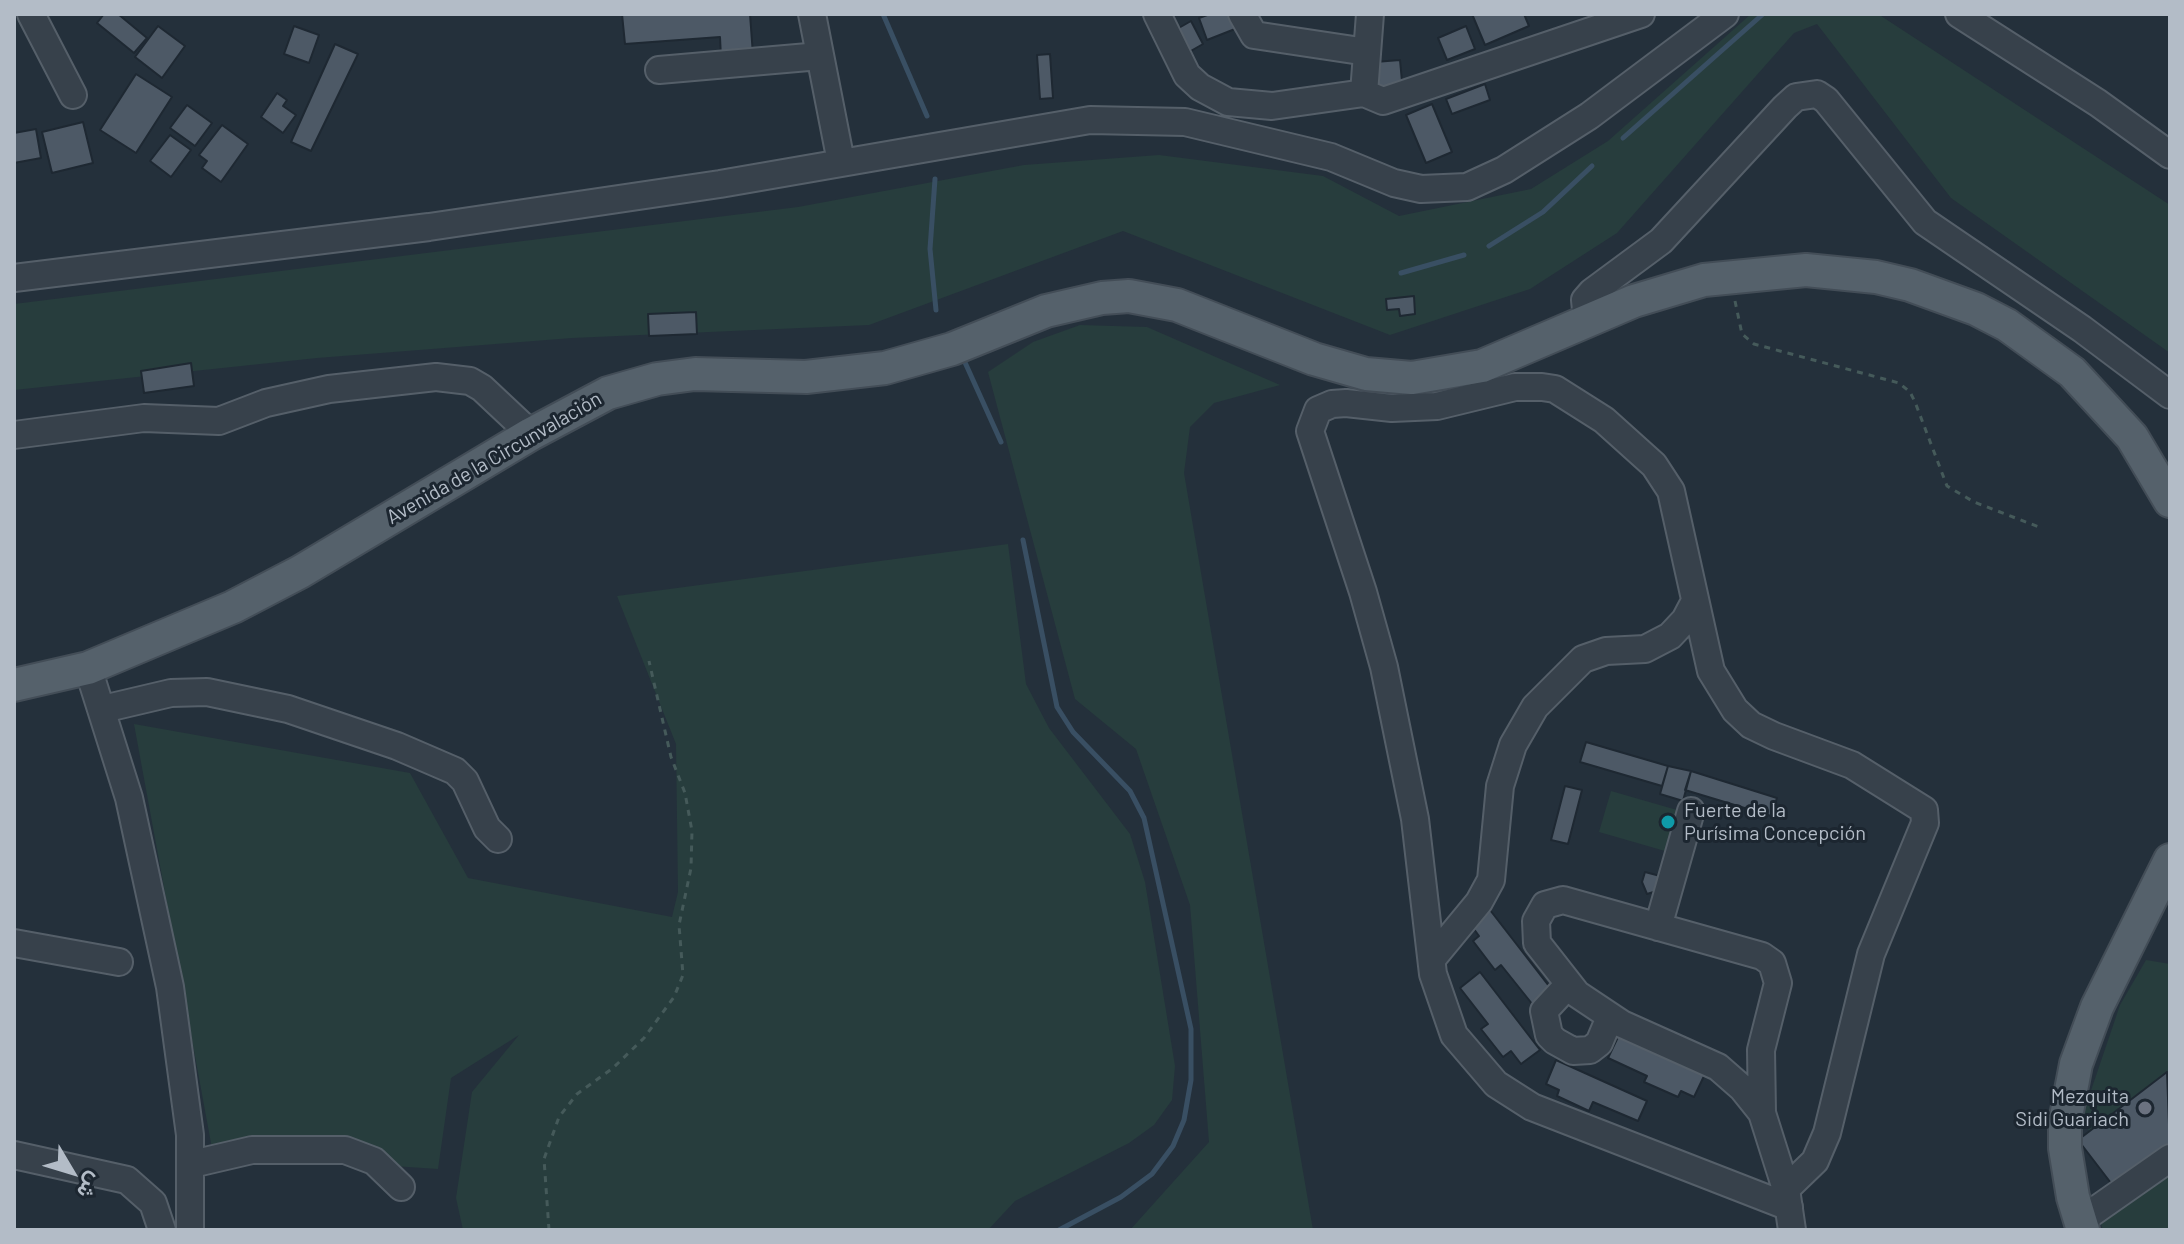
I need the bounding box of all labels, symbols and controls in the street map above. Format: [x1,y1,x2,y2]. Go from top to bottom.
street label: Avenida de la Circunvalación [382,387,606,529]
place label: Fuerte de la Purísima Concepción [1684,798,1866,845]
marker: Fuerte de la Purísima Concepción [1659,813,1677,831]
place label: Mezquita Sidi Guariach [2015,1084,2129,1131]
marker: Mezquita Sidi Guariach [2136,1099,2154,1117]
north arrow [32,1132,112,1212]
text: ش [73,1168,109,1205]

